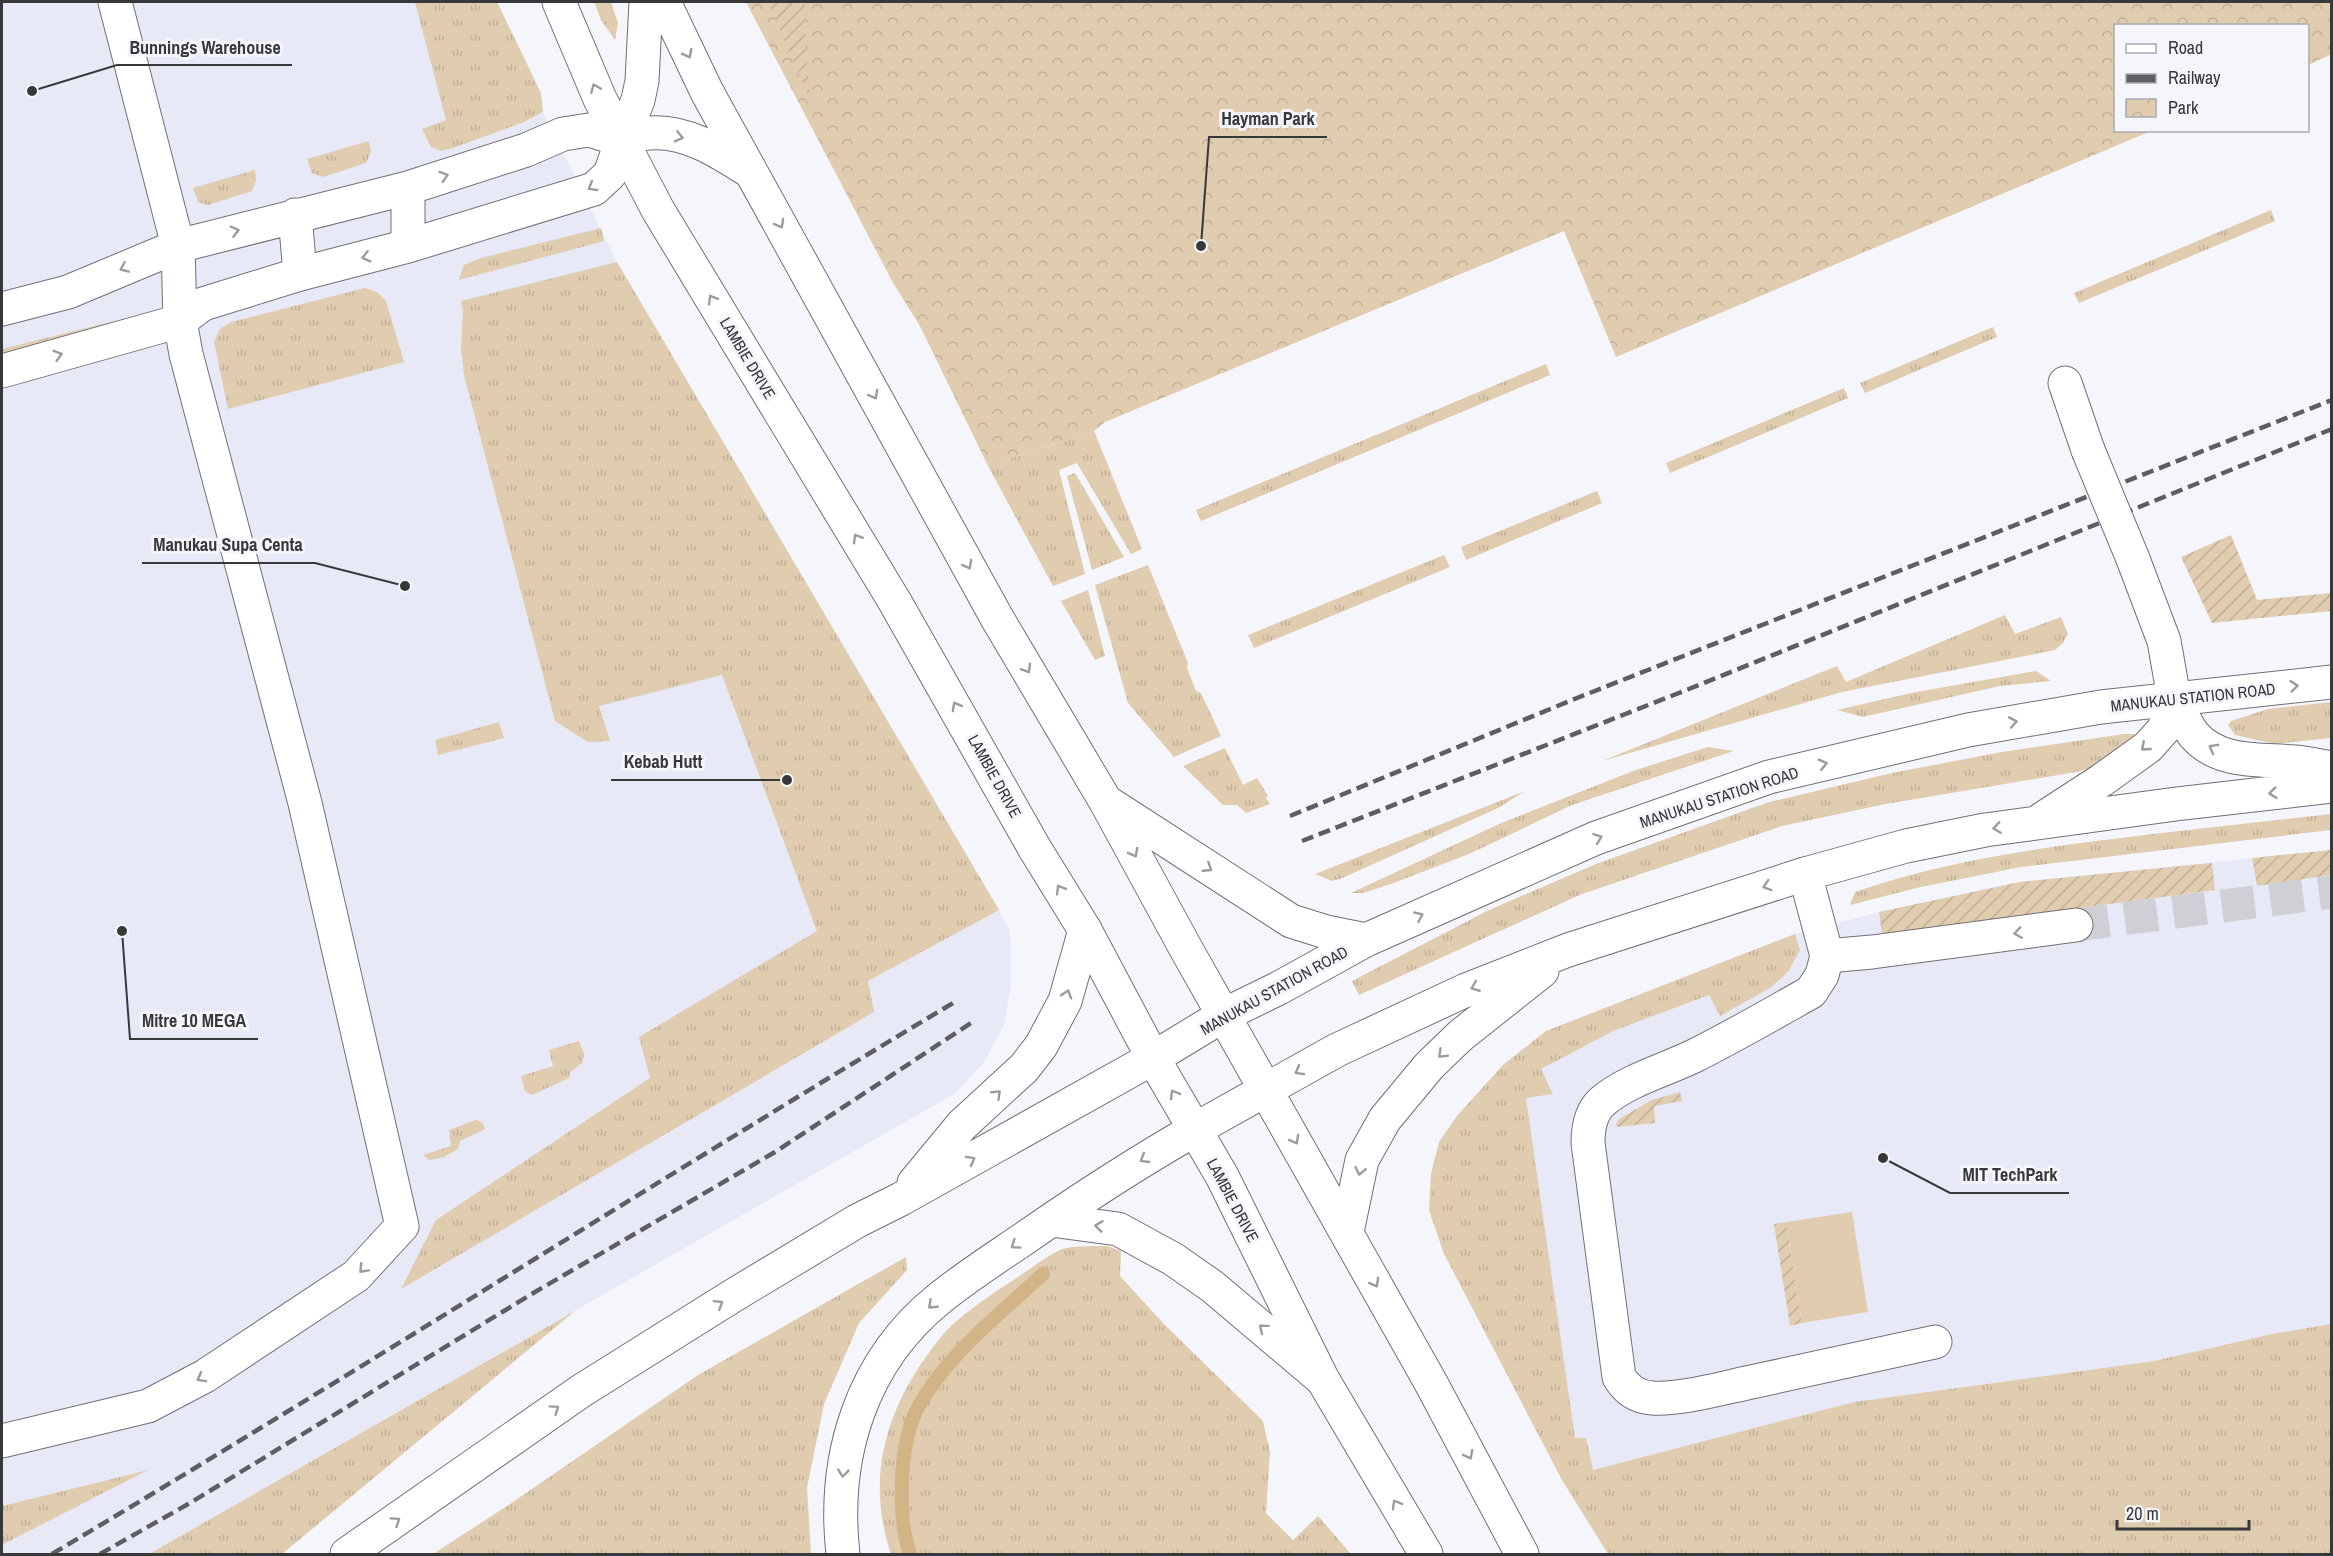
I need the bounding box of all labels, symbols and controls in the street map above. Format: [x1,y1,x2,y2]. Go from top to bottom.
legend [2114,24,2309,132]
callout: Bunnings Warehouse [117,29,292,65]
text: Bunnings Warehouse [129,35,281,60]
text: Road [2168,35,2203,60]
one-way arrow [681,48,693,59]
text: Railway [2168,65,2221,90]
one-way arrow [590,83,602,94]
text: Park [2168,95,2199,120]
callout: Hayman Park [1209,101,1327,137]
text: Hayman Park [1221,106,1316,131]
one-way arrow [674,129,684,142]
one-way arrow [438,171,449,183]
one-way arrow [588,180,598,191]
one-way arrow [773,217,784,228]
one-way arrow [230,225,240,238]
one-way arrow [361,250,372,262]
one-way arrow [119,261,130,273]
one-way arrow [708,295,720,305]
street label: LAMBIE DRIVE [715,313,781,403]
one-way arrow [53,350,63,363]
one-way arrow [867,388,878,399]
callout: Manukau Supa Centa [142,527,315,563]
text: Manukau Supa Centa [153,532,303,557]
one-way arrow [852,534,864,544]
one-way arrow [961,559,972,570]
one-way arrow [1019,663,1031,673]
street label: MANUKAU STATION ROAD [2109,677,2277,717]
one-way arrow [2290,680,2299,693]
one-way arrow [952,702,963,712]
one-way arrow [2008,716,2018,729]
street label: LAMBIE DRIVE [963,730,1027,822]
one-way arrow [2141,740,2152,751]
callout: Kebab Hutt [611,744,714,780]
one-way arrow [2209,744,2219,755]
text: Kebab Hutt [624,749,702,774]
one-way arrow [1818,759,1828,772]
street label: MANUKAU STATION ROAD [1637,761,1801,833]
one-way arrow [2269,786,2278,799]
one-way arrow [1992,821,2001,833]
one-way arrow [1592,833,1603,845]
one-way arrow [1127,847,1138,857]
one-way arrow [1201,861,1212,872]
one-way arrow [1762,879,1773,891]
one-way arrow [1056,885,1068,895]
one-way arrow [1413,911,1424,923]
one-way arrow [2014,926,2023,938]
street label: MANUKAU STATION ROAD [1196,940,1352,1040]
one-way arrow [1470,980,1481,992]
one-way arrow [1060,989,1072,1000]
callout: Mitre 10 MEGA [130,1003,258,1039]
text: Mitre 10 MEGA [142,1008,246,1033]
one-way arrow [1438,1046,1449,1057]
one-way arrow [1295,1064,1305,1075]
one-way arrow [991,1090,1001,1101]
one-way arrow [1170,1090,1181,1100]
one-way arrow [1288,1134,1299,1144]
one-way arrow [1140,1152,1150,1164]
street label: LAMBIE DRIVE [1202,1154,1264,1246]
one-way arrow [965,1156,975,1167]
callout: MIT TechPark [1950,1157,2069,1193]
text: MIT TechPark [1963,1162,2058,1187]
one-way arrow [1354,1166,1367,1176]
one-way arrow [1095,1221,1104,1233]
one-way arrow [1011,1238,1022,1249]
one-way arrow [359,1262,370,1273]
one-way arrow [1368,1277,1379,1288]
one-way arrow [929,1298,939,1309]
one-way arrow [713,1299,723,1311]
one-way arrow [1259,1325,1270,1336]
one-way arrow [197,1371,208,1382]
one-way arrow [549,1405,560,1416]
one-way arrow [1462,1448,1473,1459]
one-way arrow [837,1468,850,1478]
scale bar [2117,1493,2249,1531]
one-way arrow [1392,1500,1404,1510]
text: 20 m [2126,1501,2159,1526]
one-way arrow [389,1518,400,1529]

